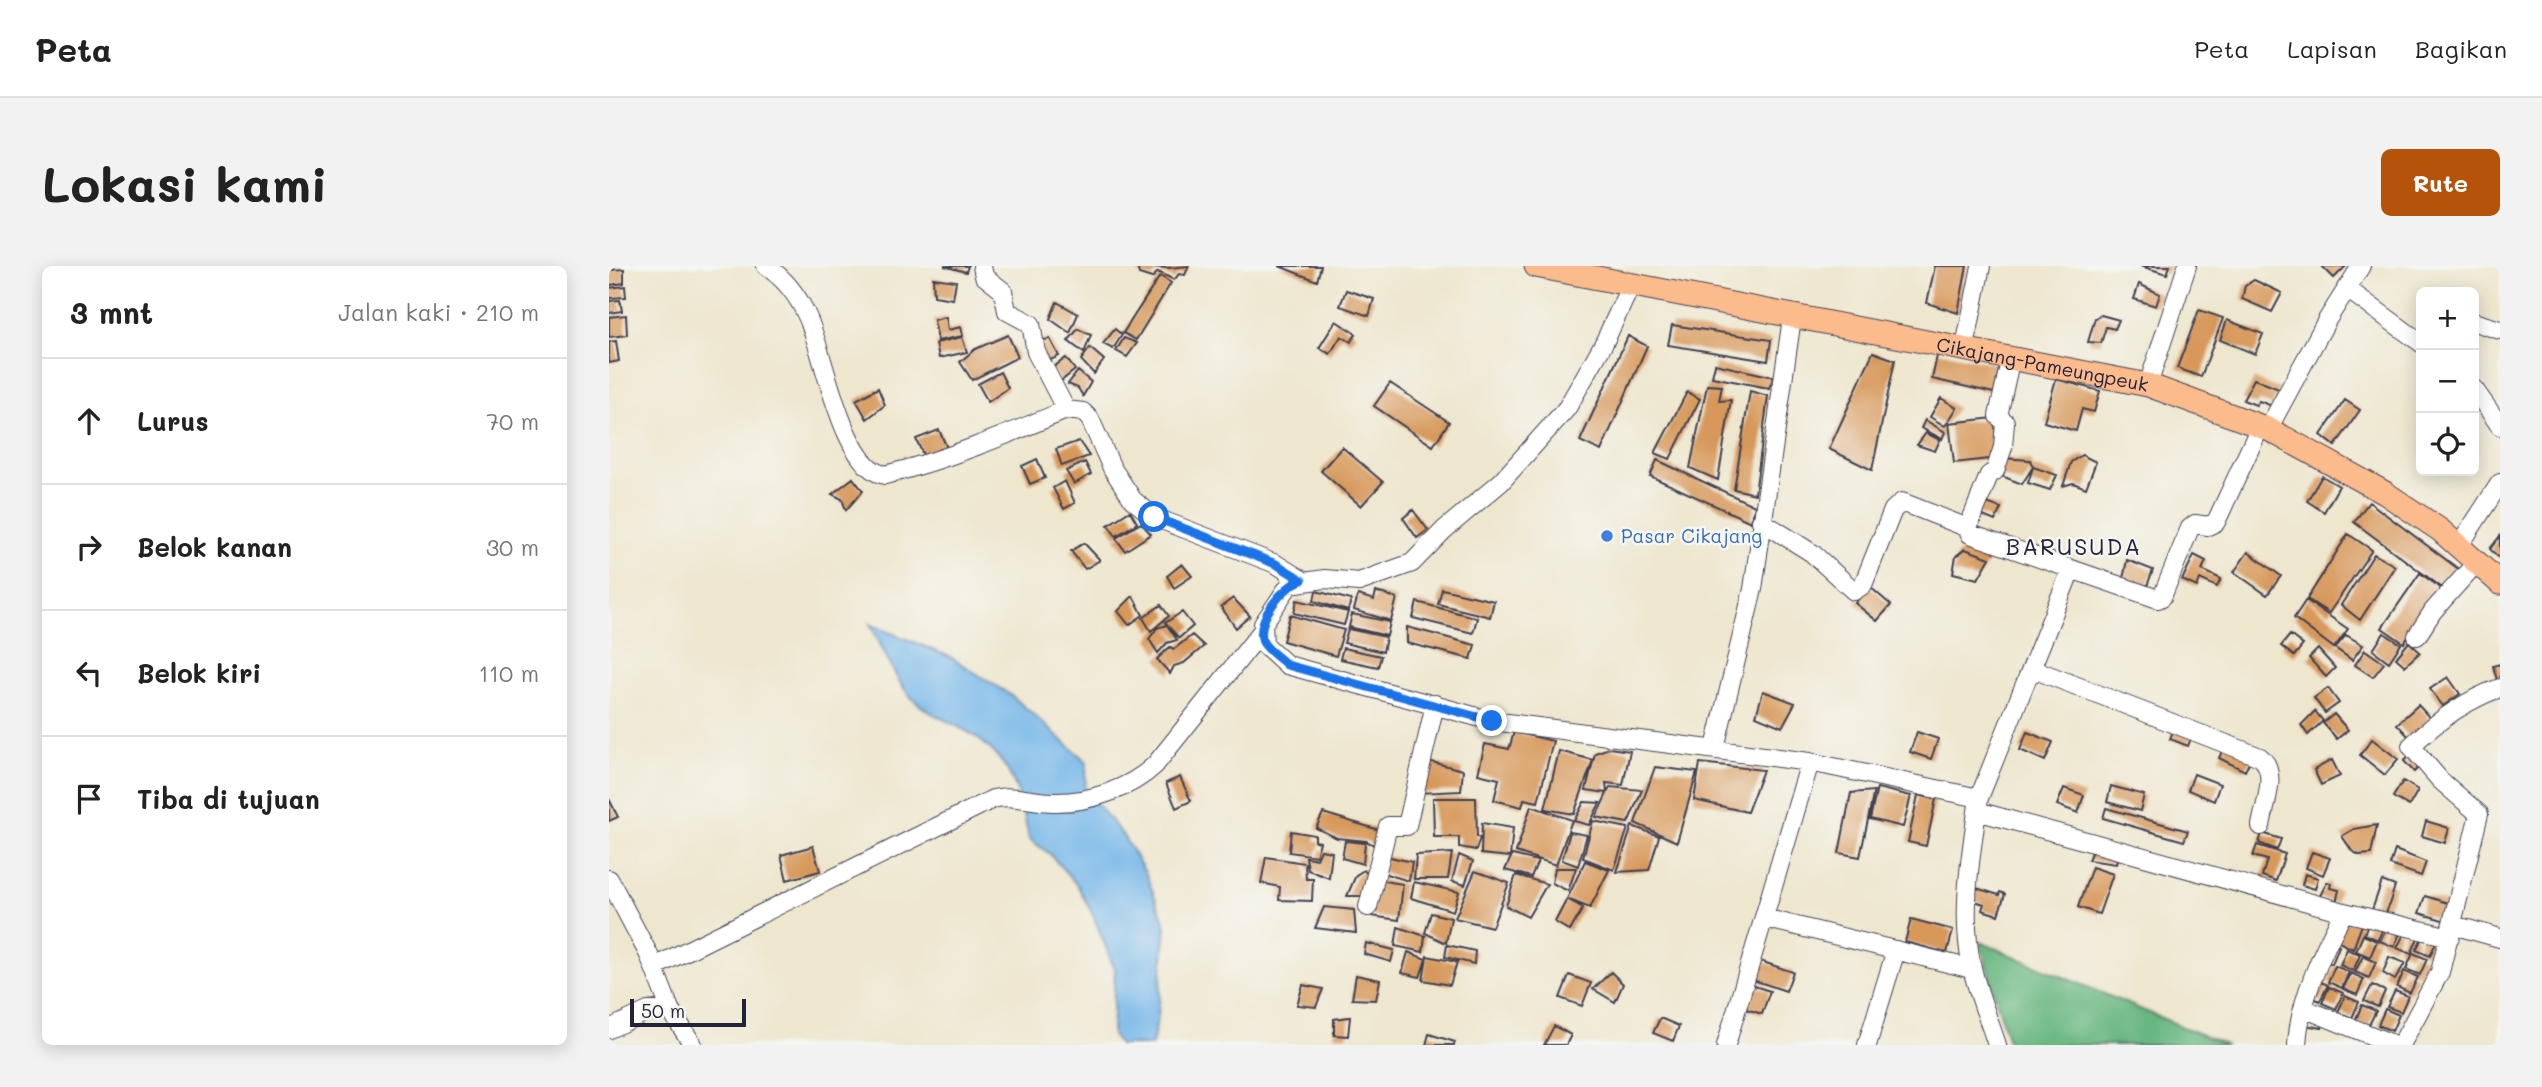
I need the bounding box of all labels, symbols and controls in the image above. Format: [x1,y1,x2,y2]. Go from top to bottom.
text: Peta [35,27,112,70]
text: Peta [2194,33,2249,64]
text: Lapisan [2287,33,2377,64]
text: Bagikan [2415,33,2507,64]
button: Rute [2381,149,2500,216]
text: Lokasi kami [42,151,328,214]
map controls [2416,287,2479,476]
button: + [2416,287,2479,350]
text: 3 mnt [70,292,153,332]
text: Jalan kaki · 210 m [338,297,539,327]
street label: Cikajang-Pameungpeuk [1934,331,2151,397]
button: − [2416,350,2479,413]
icon: ahead [70,402,108,440]
text: Lurus [137,404,209,438]
text: 70 m [486,406,539,436]
button: locate [2416,413,2479,476]
route start [1138,501,1169,532]
place label: Pasar Cikajang [1621,523,1762,548]
icon: right [70,528,108,566]
marker: Pasar Cikajang [1599,528,1615,544]
text: Belok kanan [137,530,292,564]
district label: BARUSUDA [2006,531,2142,561]
text: 30 m [486,532,539,562]
icon: left [70,654,108,692]
text: Belok kiri [137,656,261,690]
text: 110 m [479,658,539,688]
route end [1476,705,1507,736]
icon: arrive [70,780,108,818]
text: Tiba di tujuan [137,782,320,816]
scale bar [630,996,745,1028]
text: 50 m [641,998,685,1023]

